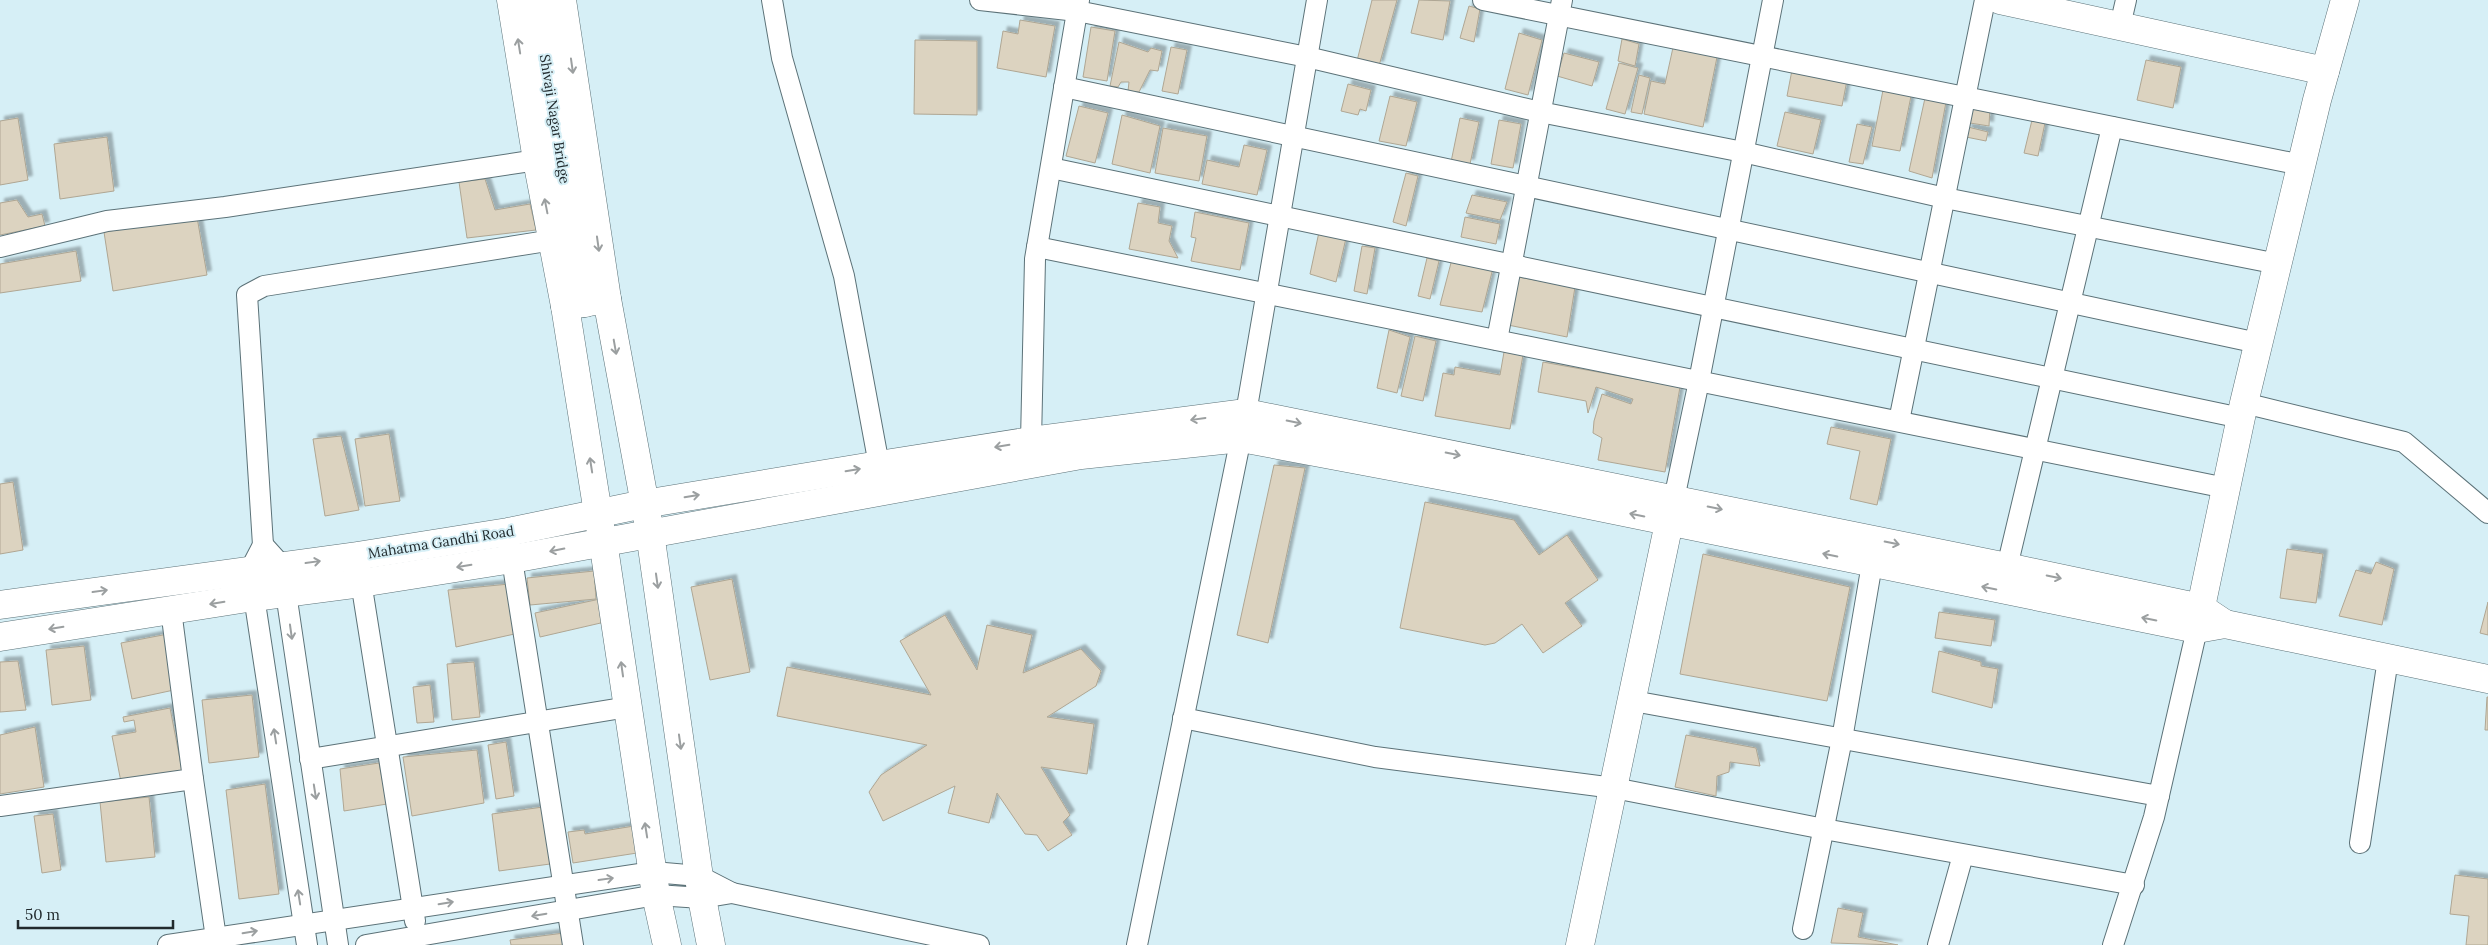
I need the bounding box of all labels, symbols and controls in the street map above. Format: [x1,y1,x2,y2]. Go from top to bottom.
one-way arrow [513,38,523,54]
street label: Shivaji Nagar Bridge [536,53,574,185]
one-way arrow [567,57,577,73]
one-way arrow [541,198,551,214]
one-way arrow [594,235,604,251]
one-way arrow [611,339,621,355]
one-way arrow [1190,414,1206,424]
one-way arrow [1285,418,1301,427]
one-way arrow [994,441,1010,451]
one-way arrow [1445,450,1461,460]
one-way arrow [585,458,595,474]
one-way arrow [844,464,860,474]
one-way arrow [684,491,700,501]
one-way arrow [1707,503,1723,513]
one-way arrow [1629,509,1645,519]
street label: Mahatma Gandhi Road [367,522,515,562]
one-way arrow [1883,539,1899,549]
one-way arrow [550,545,566,555]
one-way arrow [1823,550,1839,559]
one-way arrow [305,557,321,567]
one-way arrow [456,562,472,572]
one-way arrow [652,572,662,588]
one-way arrow [2046,573,2062,582]
one-way arrow [1982,582,1998,592]
one-way arrow [92,586,108,596]
one-way arrow [209,598,225,608]
one-way arrow [2141,614,2157,624]
one-way arrow [48,623,64,633]
one-way arrow [287,623,297,639]
one-way arrow [617,661,627,677]
one-way arrow [270,729,280,745]
one-way arrow [675,733,685,749]
one-way arrow [310,784,320,800]
one-way arrow [641,822,651,838]
one-way arrow [598,873,614,883]
one-way arrow [294,889,304,905]
scale bar [18,898,172,930]
one-way arrow [437,898,453,908]
text: 50 m [25,905,60,924]
one-way arrow [531,911,547,921]
one-way arrow [242,927,258,937]

